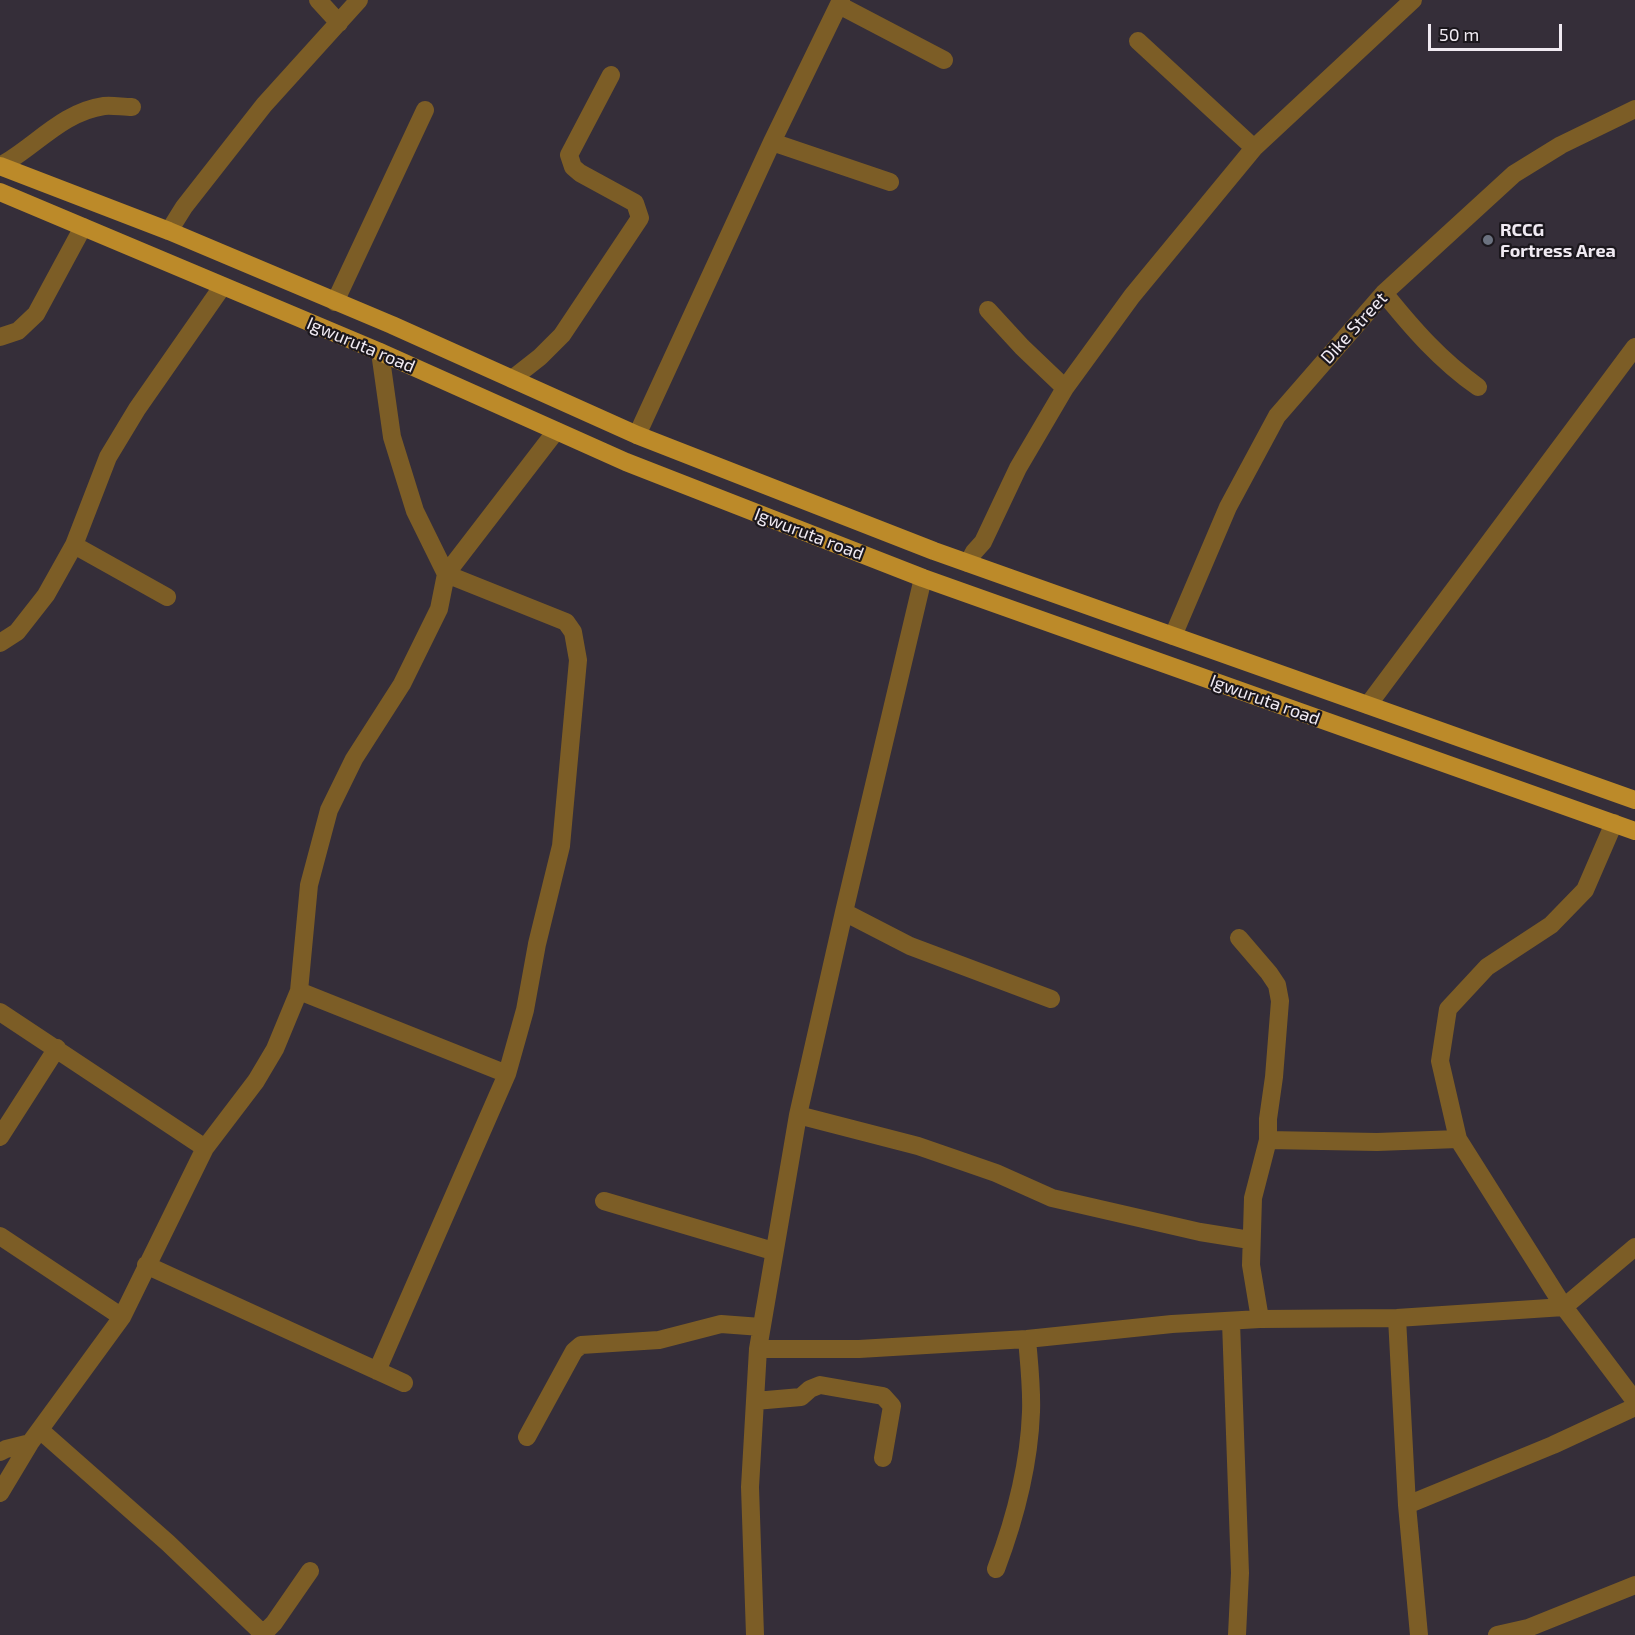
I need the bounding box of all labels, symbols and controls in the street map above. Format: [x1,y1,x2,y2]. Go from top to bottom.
scale bar [1431,12,1564,50]
text: 50 m [1439,23,1479,45]
place label: RCCG Fortress Area [1500,219,1616,262]
marker: RCCG Fortress Area [1481,233,1495,247]
street label: Dike Street [1316,288,1392,368]
street label: Igwuruta road [304,312,418,378]
street label: Igwuruta road [751,503,867,565]
street label: Igwuruta road [1207,670,1323,730]

